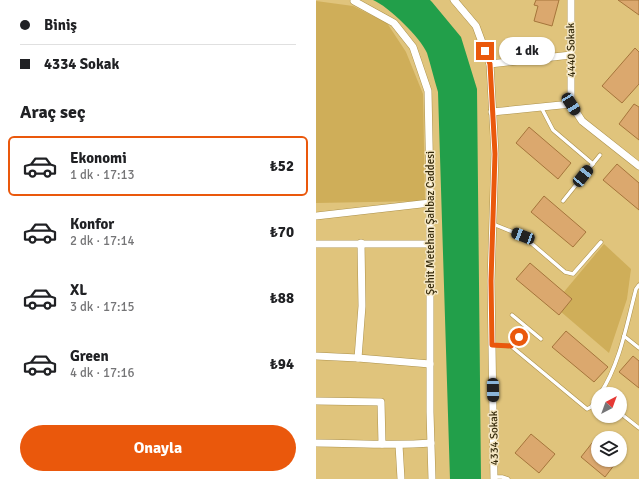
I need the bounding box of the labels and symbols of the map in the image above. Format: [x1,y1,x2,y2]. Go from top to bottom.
street label: 4440 Sokak [564,22,578,77]
callout: 1 dk [499,37,555,65]
route end [476,42,494,60]
car [560,91,582,117]
street label: Şehit Metehan Şahbaz Caddesi [424,151,437,295]
car [571,163,595,189]
car [510,226,536,246]
route start [510,328,528,346]
car [487,378,499,402]
north arrow [591,387,627,423]
street label: 4334 Sokak [487,410,501,465]

